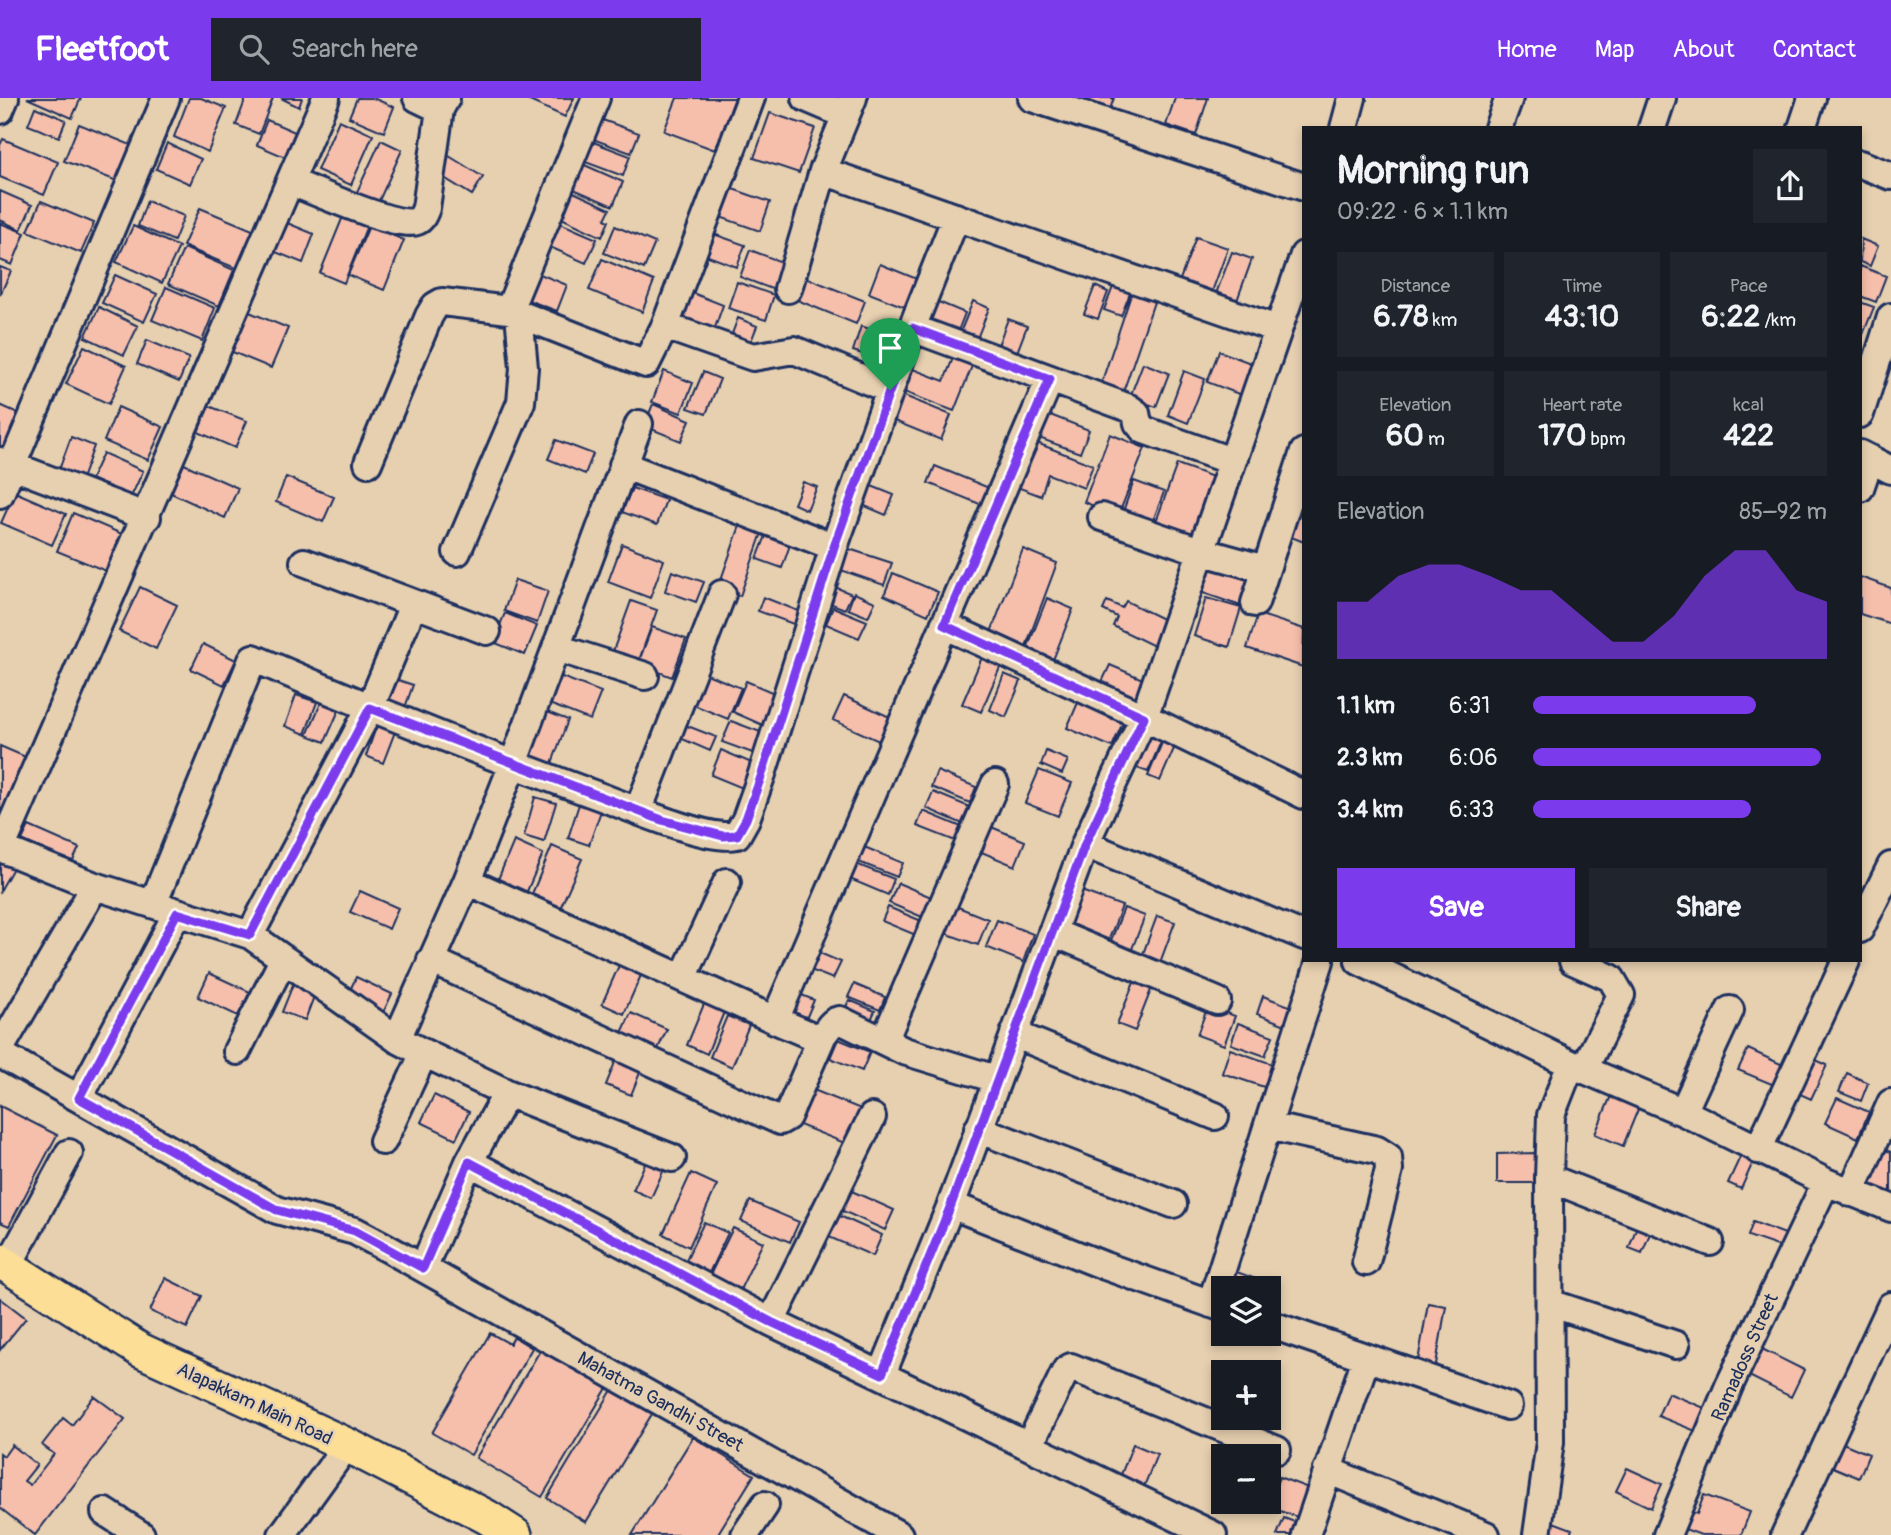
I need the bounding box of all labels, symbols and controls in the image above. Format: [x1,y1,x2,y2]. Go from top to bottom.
search box [211,18,701,81]
text: Fleetfoot [35,29,169,70]
icon: search [235,30,273,68]
text: Search here [291,33,418,65]
text: Home [1496,35,1557,64]
text: Map [1595,35,1635,64]
text: About [1673,35,1735,64]
text: Contact [1773,35,1856,64]
text: Morning run [1337,147,1529,195]
button: share [1753,149,1827,223]
text: 09:22 · 6 × 1.1 km [1337,197,1508,226]
text: Distance [1381,274,1450,298]
text: Time [1562,274,1602,298]
text: Pace [1730,274,1767,298]
text: 6.78 [1373,298,1428,335]
text: 43:10 [1545,298,1619,335]
text: 6:22 [1701,298,1760,335]
text: km [1428,308,1457,332]
text: /km [1760,308,1796,332]
pin [860,318,920,390]
icon: arrive [871,329,909,367]
text: Elevation [1379,393,1452,417]
text: Heart rate [1542,393,1622,417]
text: kcal [1733,393,1764,417]
text: 60 [1386,417,1424,454]
text: 170 [1538,417,1586,454]
text: 422 [1723,417,1774,454]
text: m [1424,427,1445,451]
text: bpm [1586,427,1626,451]
text: Elevation [1337,497,1425,526]
text: 85–92 m [1739,497,1827,526]
text: 1.1 km [1337,691,1395,720]
text: 6:31 [1449,691,1490,720]
text: 2.3 km [1337,743,1403,772]
text: 6:06 [1449,743,1498,772]
text: 3.4 km [1337,795,1403,824]
text: 6:33 [1449,795,1494,824]
button: Save [1337,868,1575,948]
button: Share [1589,868,1827,948]
map controls [1211,1276,1281,1514]
button: layers [1211,1276,1281,1346]
street label: Ramadoss Street [1706,1289,1784,1425]
street label: Mahatma Gandhi Street [573,1346,748,1458]
street label: Alapakkam Main Road [173,1357,336,1451]
button: + [1211,1360,1281,1430]
button: − [1211,1444,1281,1514]

